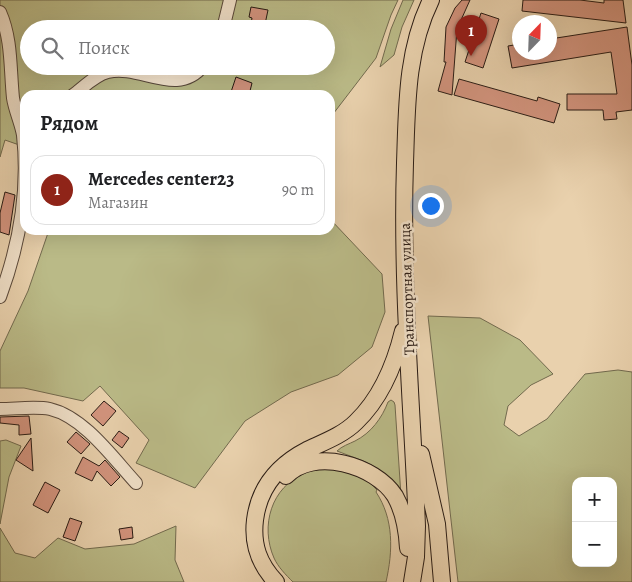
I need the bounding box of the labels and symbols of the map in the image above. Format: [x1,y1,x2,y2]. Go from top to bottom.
pin: 1 [455,15,487,56]
north arrow [512,15,557,60]
your location [418,193,444,219]
street label: Транспортная улица [395,222,419,356]

